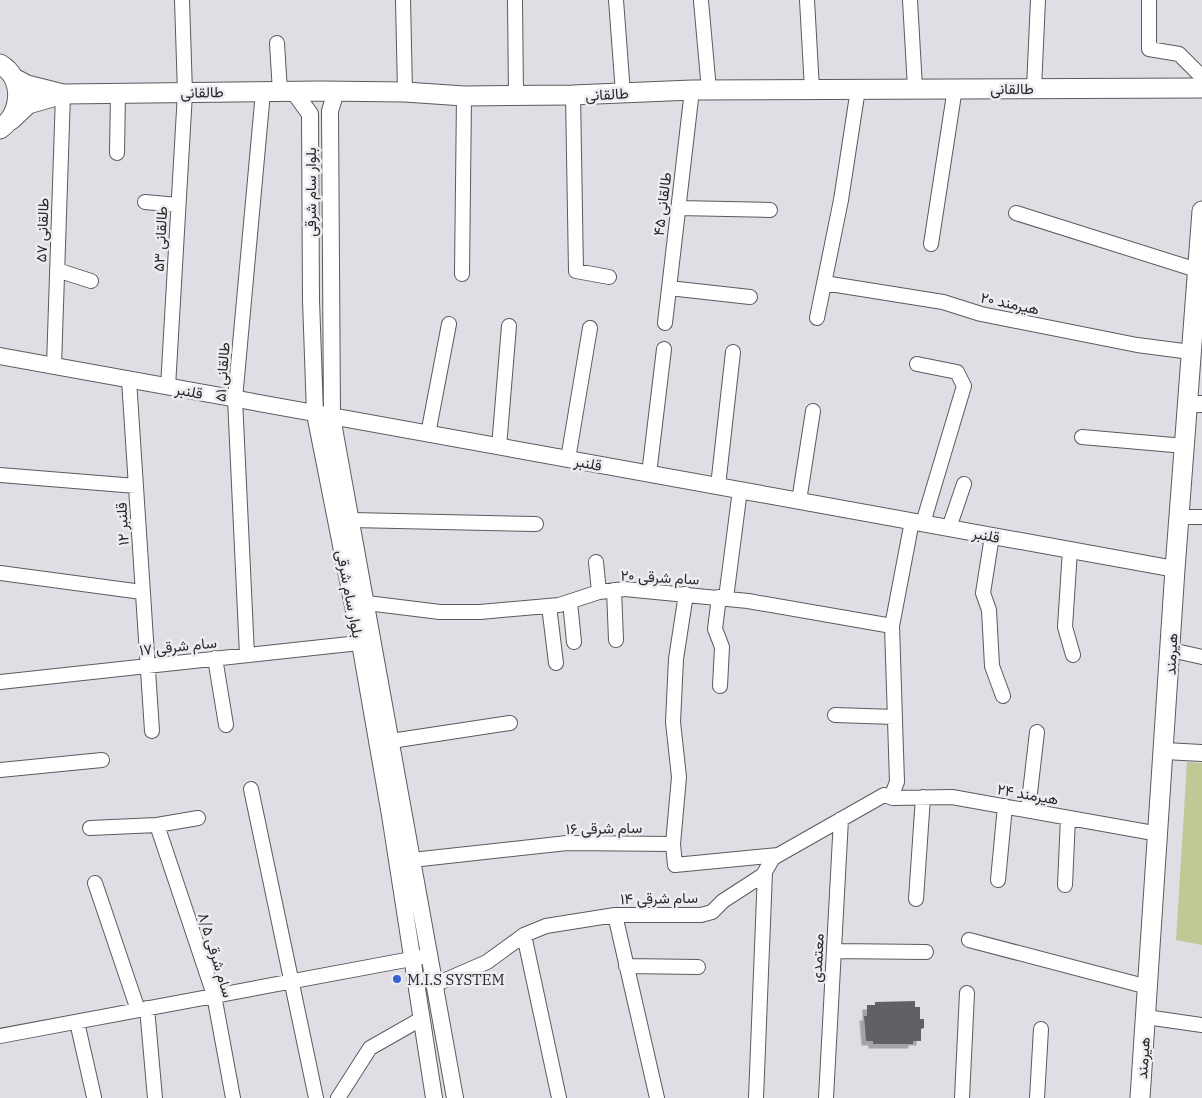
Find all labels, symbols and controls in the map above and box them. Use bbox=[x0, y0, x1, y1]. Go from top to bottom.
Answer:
street label: طالقانی bbox=[990, 79, 1034, 99]
street label: طالقانی bbox=[180, 82, 224, 103]
street label: طالقانی bbox=[585, 83, 629, 106]
street label: بلوار سام شرقی bbox=[301, 147, 321, 237]
street label: طالقانی ۴۵ bbox=[649, 171, 676, 237]
street label: طالقانی ۵۷ bbox=[31, 197, 54, 263]
street label: طالقانی ۵۳ bbox=[149, 206, 172, 272]
street label: هیرمند ۲۰ bbox=[979, 288, 1041, 318]
street label: طالقانی ۵۱ bbox=[210, 341, 235, 403]
street label: قلنبر bbox=[173, 379, 204, 403]
street label: قلنبر bbox=[572, 451, 603, 475]
street label: قلنبر ۱۲ bbox=[111, 502, 133, 546]
street label: قلنبر bbox=[970, 523, 1001, 547]
street label: بلوار سام شرقی bbox=[331, 548, 368, 640]
street label: سام شرقی ۲۰ bbox=[620, 565, 700, 590]
street label: سام شرقی ۱۷ bbox=[138, 632, 218, 661]
street label: هیرمند bbox=[1160, 633, 1182, 675]
street label: هیرمند ۲۴ bbox=[996, 779, 1060, 809]
street label: سام شرقی ۱۶ bbox=[566, 818, 643, 839]
street label: سام شرقی ۱۴ bbox=[620, 888, 698, 909]
street label: سام شرقی ۸/۵ bbox=[193, 910, 238, 1000]
street label: معتمدی bbox=[806, 933, 829, 983]
place label: M.I.S SYSTEM bbox=[407, 970, 505, 989]
marker: M.I.S SYSTEM bbox=[391, 973, 403, 985]
street label: هیرمند bbox=[1132, 1036, 1154, 1080]

